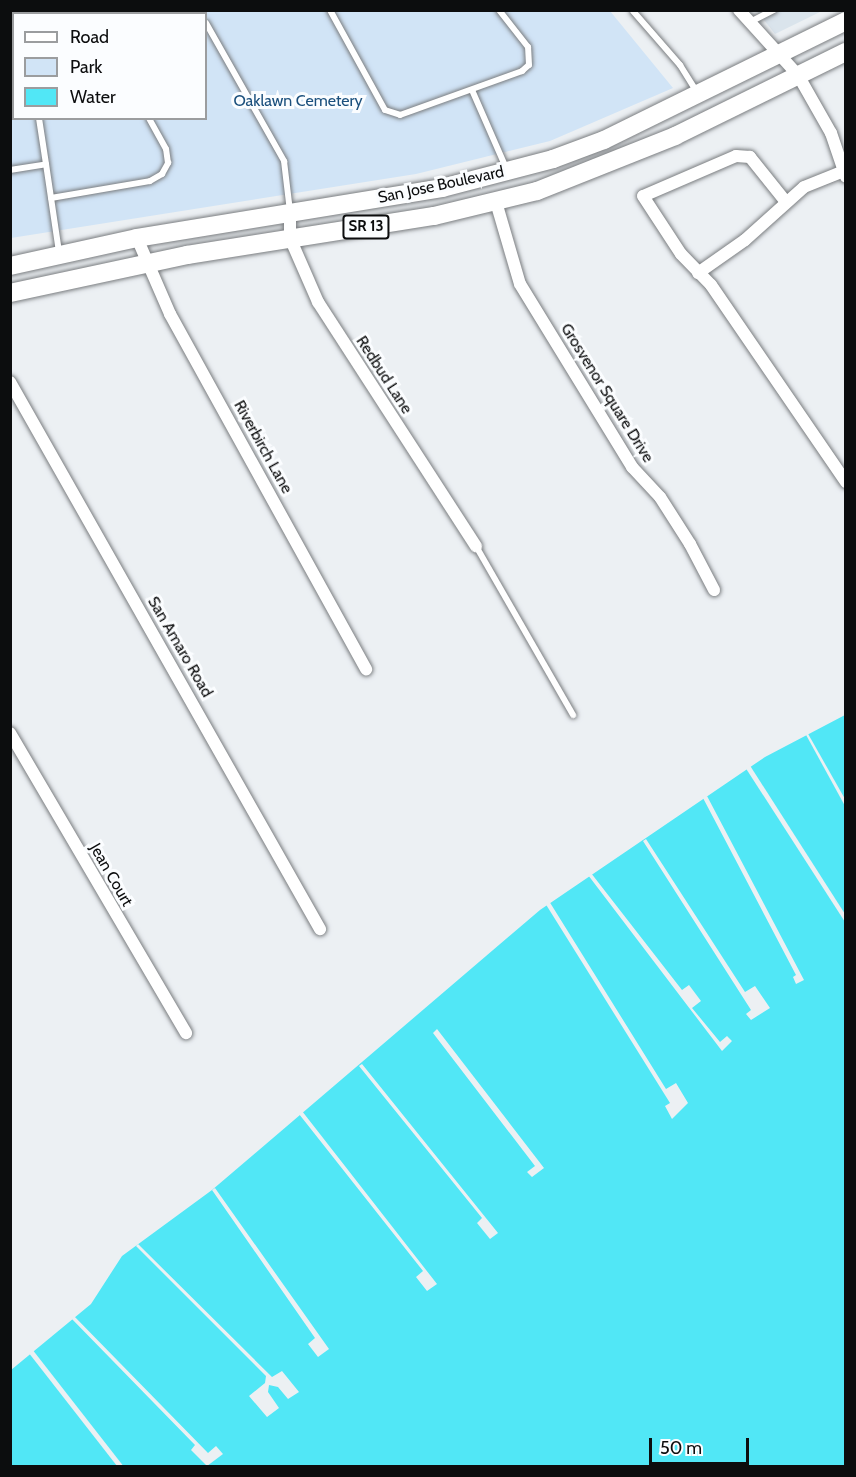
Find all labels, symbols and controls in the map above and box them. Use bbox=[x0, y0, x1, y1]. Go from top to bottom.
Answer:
legend bbox=[12, 12, 207, 120]
text: Road bbox=[70, 26, 109, 48]
text: Park bbox=[70, 56, 102, 78]
text: Water bbox=[70, 86, 116, 108]
park label: Oaklawn Cemetery bbox=[233, 91, 363, 111]
street label: San Jose Boulevard bbox=[376, 162, 506, 208]
road number: SR 13 bbox=[342, 215, 390, 239]
street label: Grosvenor Square Drive bbox=[556, 320, 658, 466]
street label: Redbud Lane bbox=[352, 332, 416, 418]
street label: Riverbirch Lane bbox=[230, 397, 296, 497]
street label: San Amaro Road bbox=[143, 593, 217, 701]
street label: Jean Court bbox=[85, 840, 137, 910]
scale bar bbox=[652, 1426, 752, 1464]
text: 50 m bbox=[660, 1437, 702, 1459]

